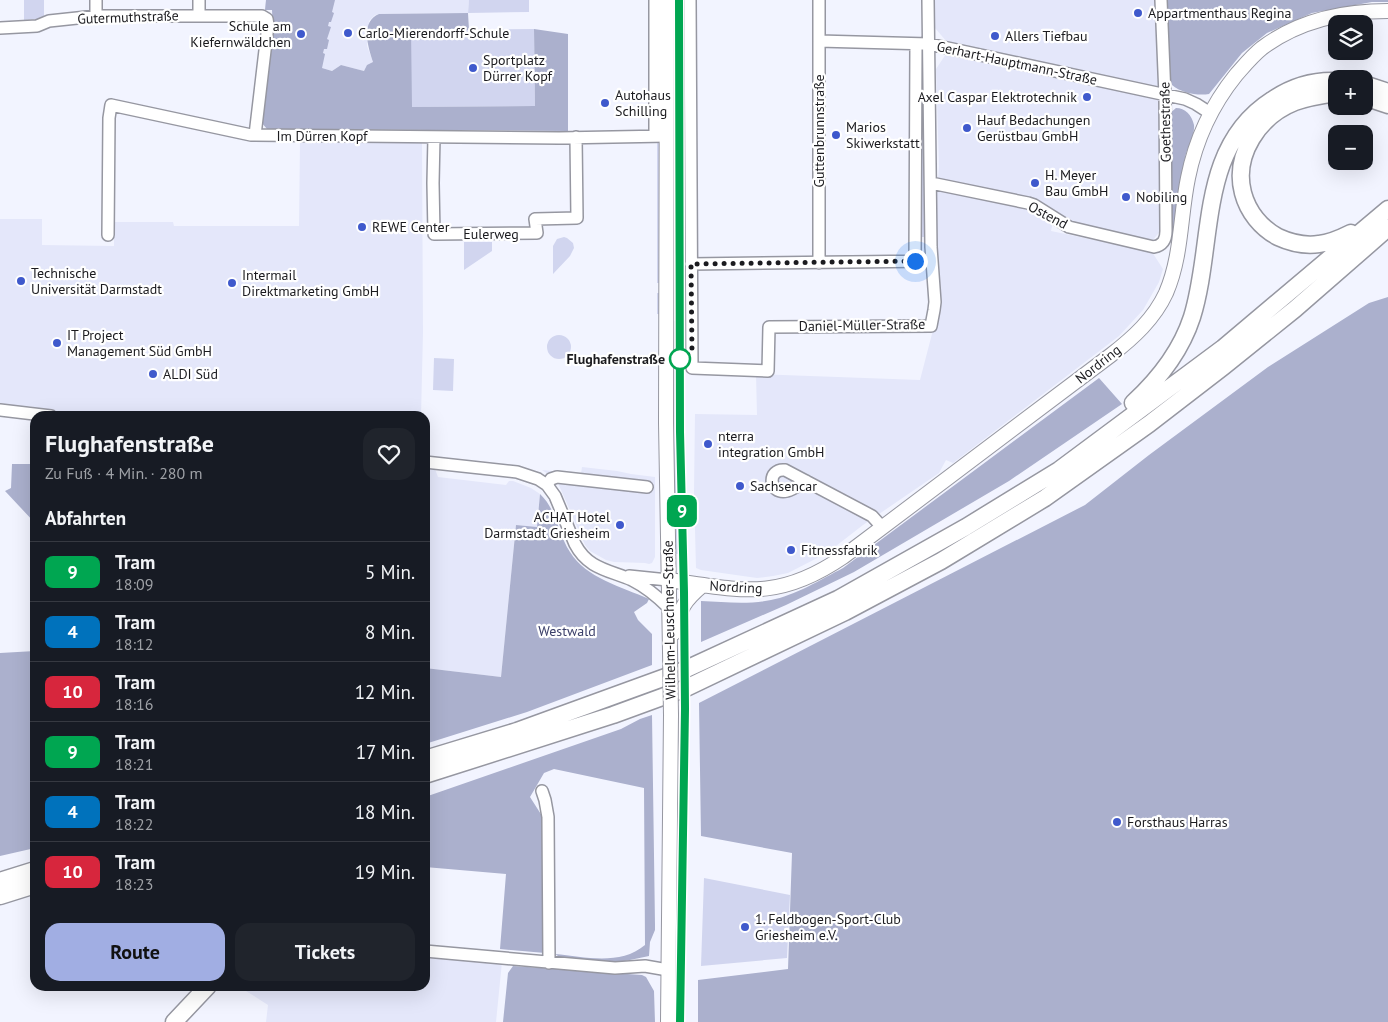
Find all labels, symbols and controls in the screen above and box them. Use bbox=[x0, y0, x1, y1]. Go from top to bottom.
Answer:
place label: Appartmenthaus Regina bbox=[1148, 4, 1291, 22]
street label: Gutermuthstraße bbox=[77, 6, 179, 28]
marker: Appartmenthaus Regina bbox=[1132, 7, 1144, 19]
map controls bbox=[1328, 15, 1373, 170]
button: layers bbox=[1328, 15, 1373, 60]
place label: Schule am Kiefernwäldchen bbox=[190, 17, 291, 51]
place label: Carlo-Mierendorff-Schule bbox=[358, 24, 509, 42]
marker: Carlo-Mierendorff-Schule bbox=[342, 27, 354, 39]
place label: Allers Tiefbau bbox=[1005, 27, 1088, 45]
marker: Schule am Kiefernwäldchen bbox=[295, 28, 307, 40]
marker: Allers Tiefbau bbox=[989, 30, 1001, 42]
street label: Gerhart-Hauptmann-Straße bbox=[935, 37, 1099, 89]
place label: Sportplatz Dürrer Kopf bbox=[483, 51, 553, 85]
marker: Sportplatz Dürrer Kopf bbox=[467, 62, 479, 74]
button: + bbox=[1328, 70, 1373, 115]
street label: Guttenbrunnstraße bbox=[810, 74, 828, 188]
street label: Goethestraße bbox=[1155, 82, 1175, 162]
place label: Autohaus Schilling bbox=[615, 86, 671, 120]
place label: Axel Caspar Elektrotechnik bbox=[918, 88, 1077, 106]
marker: Axel Caspar Elektrotechnik bbox=[1081, 91, 1093, 103]
marker: Autohaus Schilling bbox=[599, 97, 611, 109]
place label: Hauf Bedachungen Gerüstbau GmbH bbox=[977, 111, 1090, 145]
place label: Marios Skiwerkstatt bbox=[846, 118, 920, 152]
marker: Hauf Bedachungen Gerüstbau GmbH bbox=[961, 122, 973, 134]
button: − bbox=[1328, 125, 1373, 170]
street label: Im Dürren Kopf bbox=[276, 127, 368, 145]
marker: Marios Skiwerkstatt bbox=[830, 129, 842, 141]
place label: H. Meyer Bau GmbH bbox=[1045, 166, 1108, 200]
marker: H. Meyer Bau GmbH bbox=[1029, 177, 1041, 189]
place label: Nobiling bbox=[1136, 188, 1187, 206]
marker: Nobiling bbox=[1120, 191, 1132, 203]
street label: Ostend bbox=[1025, 197, 1071, 233]
place label: REWE Center bbox=[372, 218, 450, 236]
marker: REWE Center bbox=[356, 221, 368, 233]
street label: Eulerweg bbox=[463, 225, 519, 243]
your location bbox=[903, 249, 928, 274]
place label: Technische Universität Darmstadt bbox=[31, 264, 162, 298]
place label: Intermail Direktmarketing GmbH bbox=[242, 266, 379, 300]
marker: Technische Universität Darmstadt bbox=[15, 275, 27, 287]
marker: Intermail Direktmarketing GmbH bbox=[226, 277, 238, 289]
street label: Daniel-Müller-Straße bbox=[798, 315, 926, 335]
place label: IT Project Management Süd GmbH bbox=[67, 326, 212, 360]
marker: IT Project Management Süd GmbH bbox=[51, 337, 63, 349]
street label: Nordring bbox=[1072, 341, 1124, 387]
marker: Flughafenstraße bbox=[669, 348, 691, 370]
place label: Flughafenstraße bbox=[566, 350, 665, 368]
place label: ALDI Süd bbox=[163, 365, 218, 383]
marker: ALDI Süd bbox=[147, 368, 159, 380]
place label: nterra integration GmbH bbox=[718, 427, 824, 461]
text: Flughafenstraße bbox=[45, 428, 214, 459]
button: heart bbox=[363, 428, 415, 480]
marker: nterra integration GmbH bbox=[702, 438, 714, 450]
text: Zu Fuß · 4 Min. · 280 m bbox=[45, 463, 203, 483]
place label: Sachsencar bbox=[750, 477, 817, 495]
marker: Sachsencar bbox=[734, 480, 746, 492]
line badge: 9 bbox=[666, 495, 698, 527]
text: 9 bbox=[677, 499, 687, 522]
text: Abfahrten bbox=[45, 506, 126, 530]
place label: ACHAT Hotel Darmstadt Griesheim bbox=[484, 508, 610, 542]
marker: ACHAT Hotel Darmstadt Griesheim bbox=[614, 519, 626, 531]
street label: Wilhelm-Leuschner-Straße bbox=[659, 540, 679, 700]
place label: Fitnessfabrik bbox=[801, 541, 878, 559]
marker: Fitnessfabrik bbox=[785, 544, 797, 556]
text: Tram bbox=[115, 550, 155, 574]
text: 9 bbox=[67, 560, 78, 583]
text: 5 Min. bbox=[365, 560, 415, 584]
text: 18:09 bbox=[115, 574, 153, 594]
street label: Nordring bbox=[709, 577, 763, 597]
text: Tram bbox=[115, 610, 155, 634]
text: 4 bbox=[67, 620, 78, 643]
text: 8 Min. bbox=[365, 620, 415, 644]
park label: Westwald bbox=[538, 622, 596, 640]
text: 18:12 bbox=[115, 634, 153, 654]
text: Tram bbox=[115, 670, 155, 694]
text: 10 bbox=[62, 680, 83, 703]
text: 12 Min. bbox=[355, 680, 415, 704]
text: 18:16 bbox=[115, 694, 153, 714]
text: Tram bbox=[115, 730, 155, 754]
text: 9 bbox=[67, 740, 78, 763]
text: 17 Min. bbox=[356, 740, 415, 764]
text: 18:21 bbox=[115, 754, 153, 774]
text: Tram bbox=[115, 790, 155, 814]
text: 4 bbox=[67, 800, 78, 823]
text: 18 Min. bbox=[355, 800, 415, 824]
place label: Forsthaus Harras bbox=[1127, 813, 1228, 831]
text: 18:22 bbox=[115, 814, 153, 834]
marker: Forsthaus Harras bbox=[1111, 816, 1123, 828]
text: Tram bbox=[115, 850, 155, 874]
text: 10 bbox=[62, 860, 83, 883]
text: 19 Min. bbox=[355, 860, 415, 884]
text: 18:23 bbox=[115, 874, 153, 894]
place label: 1. Feldbogen-Sport-Club Griesheim e.V. bbox=[755, 910, 901, 944]
marker: 1. Feldbogen-Sport-Club Griesheim e.V. bbox=[739, 921, 751, 933]
button: Route bbox=[45, 923, 225, 981]
button: Tickets bbox=[235, 923, 415, 981]

